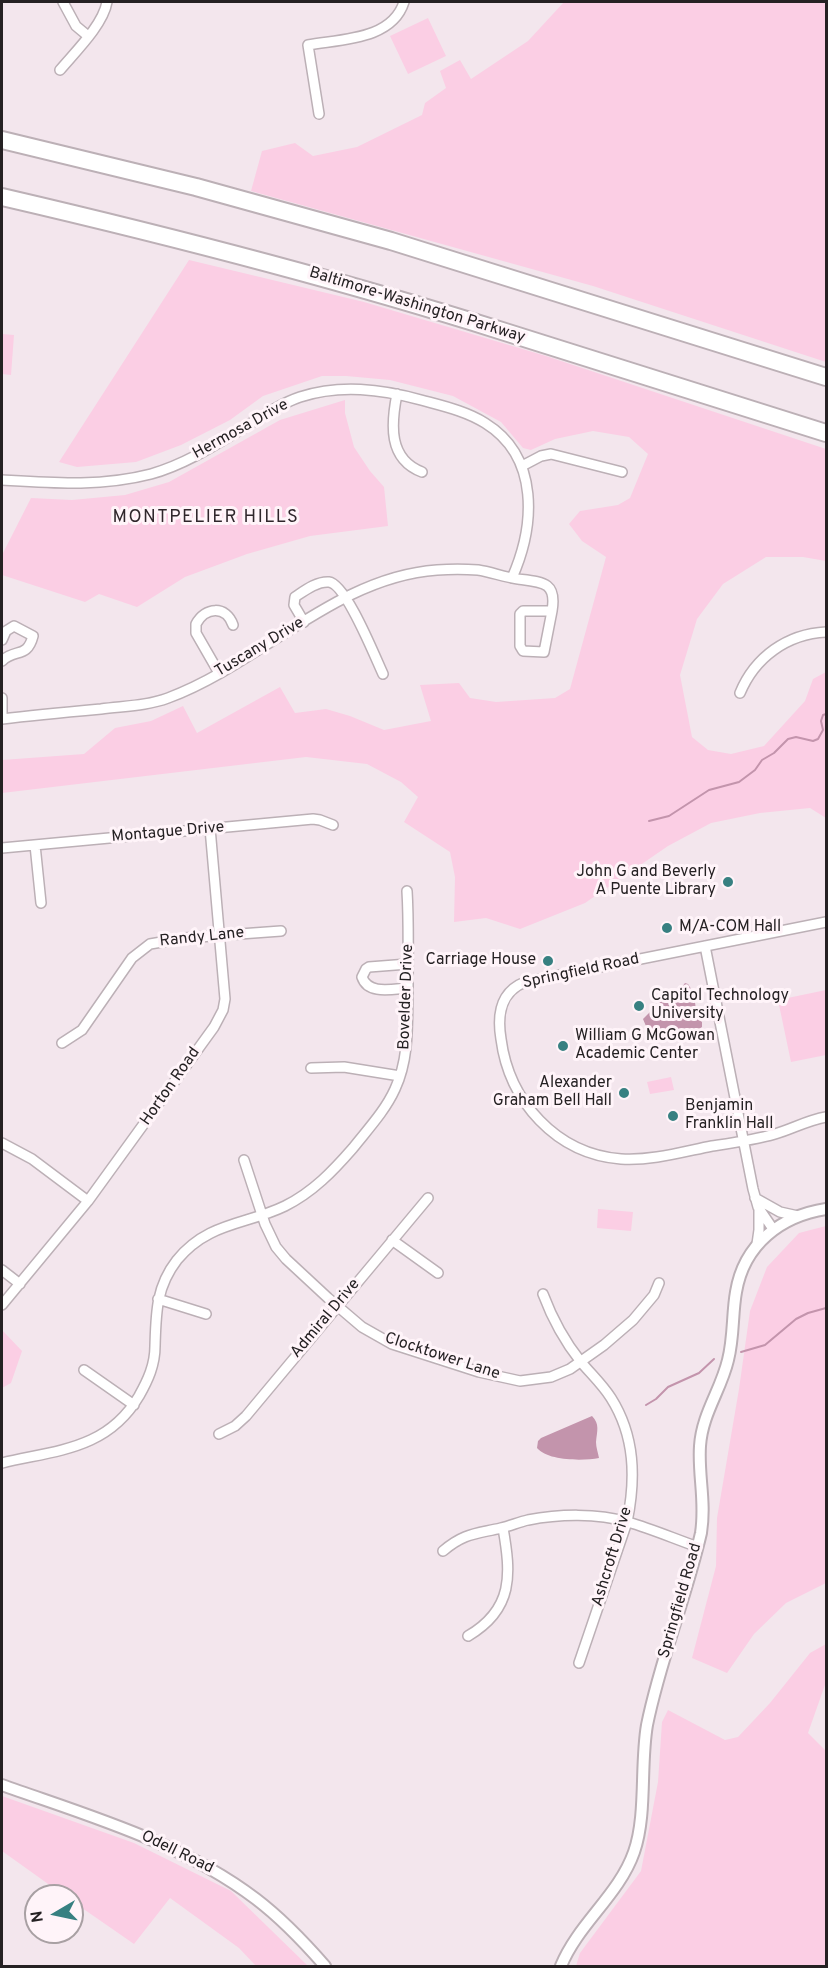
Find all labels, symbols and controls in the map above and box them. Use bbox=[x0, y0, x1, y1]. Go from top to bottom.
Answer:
street label: Baltimore-Washington Parkway bbox=[307, 264, 527, 348]
street label: Hermosa Drive bbox=[190, 396, 292, 464]
district label: MONTPELIER HILLS bbox=[113, 507, 299, 529]
street label: Tuscany Drive bbox=[212, 614, 308, 682]
street label: Montague Drive bbox=[111, 819, 225, 847]
place label: John G and Beverly A Puente Library bbox=[576, 863, 716, 901]
marker: John G and Beverly A Puente Library bbox=[721, 875, 735, 889]
place label: M/A-COM Hall bbox=[679, 918, 781, 938]
marker: M/A-COM Hall bbox=[660, 921, 674, 935]
street label: Randy Lane bbox=[159, 924, 245, 952]
street label: Bovelder Drive bbox=[396, 944, 418, 1050]
street label: Springfield Road bbox=[521, 950, 641, 994]
place label: Carriage House bbox=[426, 951, 536, 971]
marker: Carriage House bbox=[541, 954, 555, 968]
place label: Capitol Technology University bbox=[651, 987, 789, 1025]
marker: Capitol Technology University bbox=[632, 999, 646, 1013]
place label: William G McGowan Academic Center bbox=[575, 1027, 715, 1065]
marker: William G McGowan Academic Center bbox=[556, 1039, 570, 1053]
street label: Horton Road bbox=[137, 1044, 205, 1130]
place label: Alexander Graham Bell Hall bbox=[493, 1074, 612, 1112]
marker: Alexander Graham Bell Hall bbox=[617, 1086, 631, 1100]
place label: Benjamin Franklin Hall bbox=[685, 1097, 773, 1135]
marker: Benjamin Franklin Hall bbox=[666, 1109, 680, 1123]
street label: Admiral Drive bbox=[287, 1275, 365, 1363]
street label: Clocktower Lane bbox=[382, 1329, 502, 1385]
street label: Ashcroft Drive bbox=[589, 1505, 637, 1609]
street label: Springfield Road bbox=[655, 1541, 707, 1661]
street label: Odell Road bbox=[138, 1827, 216, 1879]
north arrow bbox=[24, 1884, 84, 1944]
text: N bbox=[27, 1909, 49, 1924]

